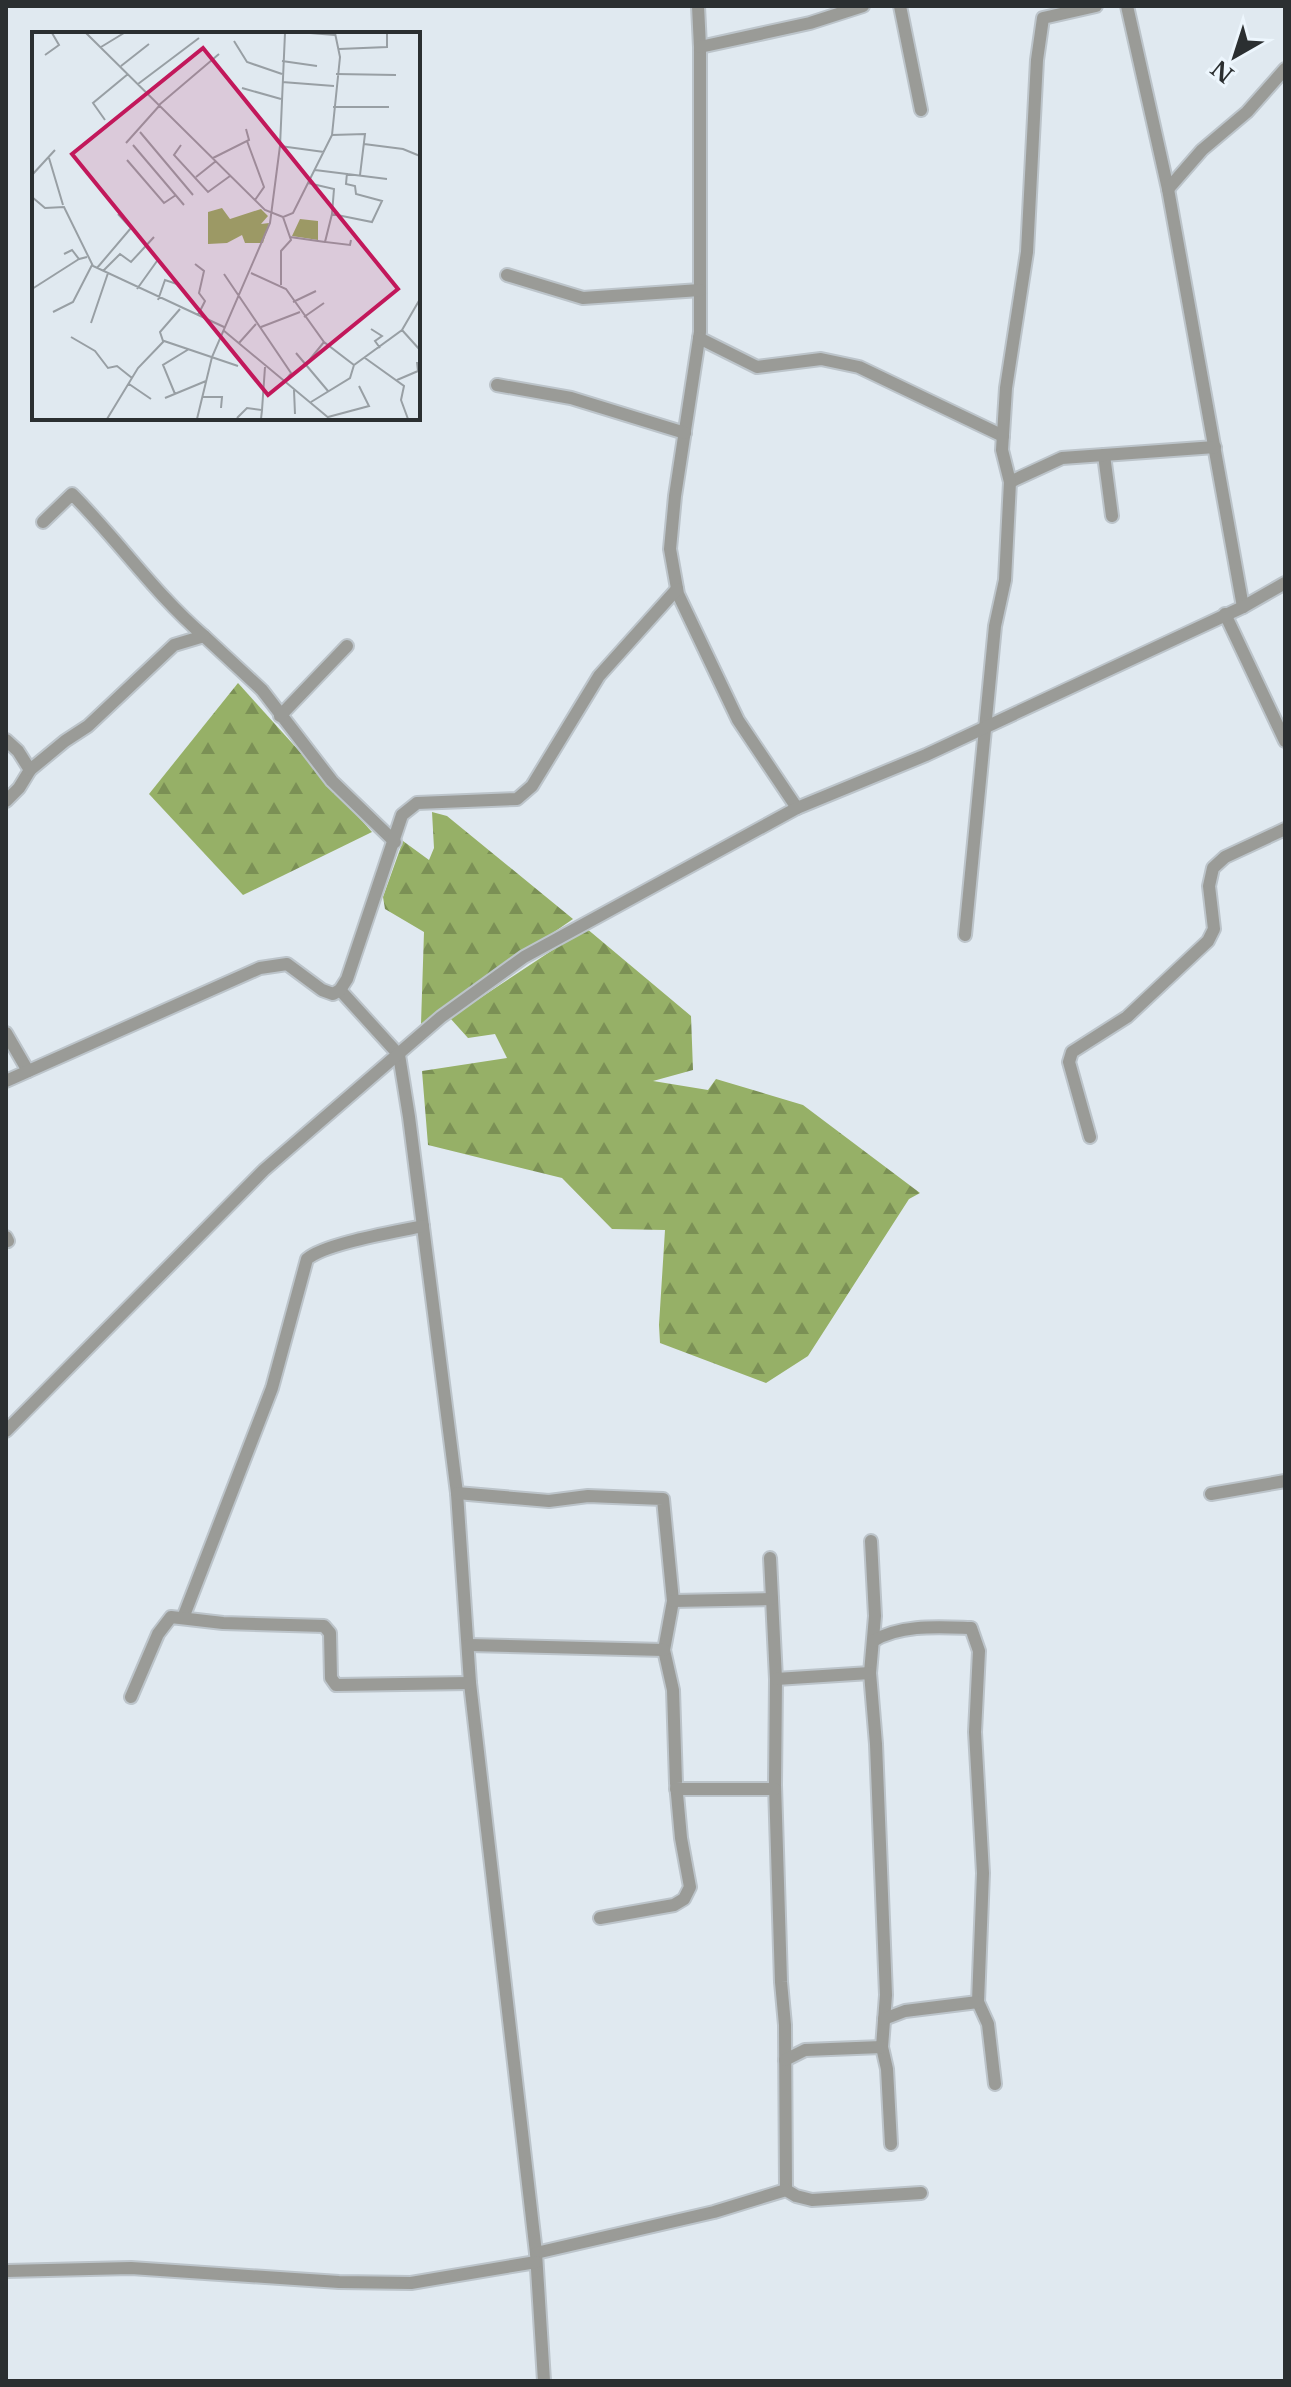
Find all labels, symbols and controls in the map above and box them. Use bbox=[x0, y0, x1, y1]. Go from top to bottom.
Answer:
north arrow bbox=[1195, 16, 1275, 96]
inset map bbox=[32, 32, 420, 420]
text: N bbox=[1206, 54, 1239, 88]

